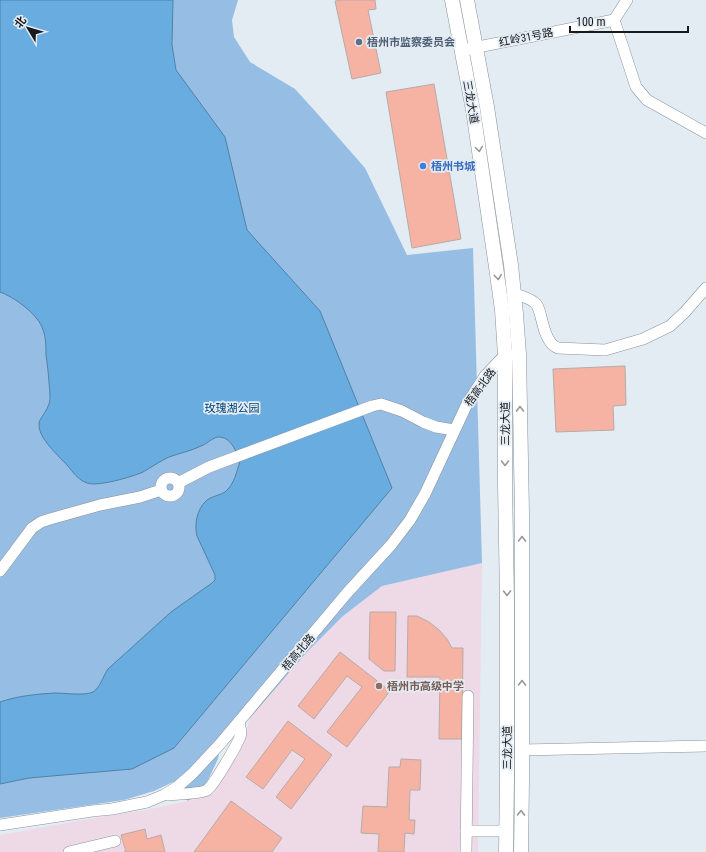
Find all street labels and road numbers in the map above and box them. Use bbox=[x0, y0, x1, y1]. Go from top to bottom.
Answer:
street label: 红岭31号路 bbox=[498, 26, 554, 49]
street label: 三龙大道 bbox=[460, 79, 481, 125]
street label: 梧高北路 bbox=[462, 366, 499, 409]
street label: 三龙大道 bbox=[499, 402, 512, 446]
street label: 梧高北路 bbox=[279, 631, 318, 673]
street label: 三龙大道 bbox=[501, 726, 514, 770]

